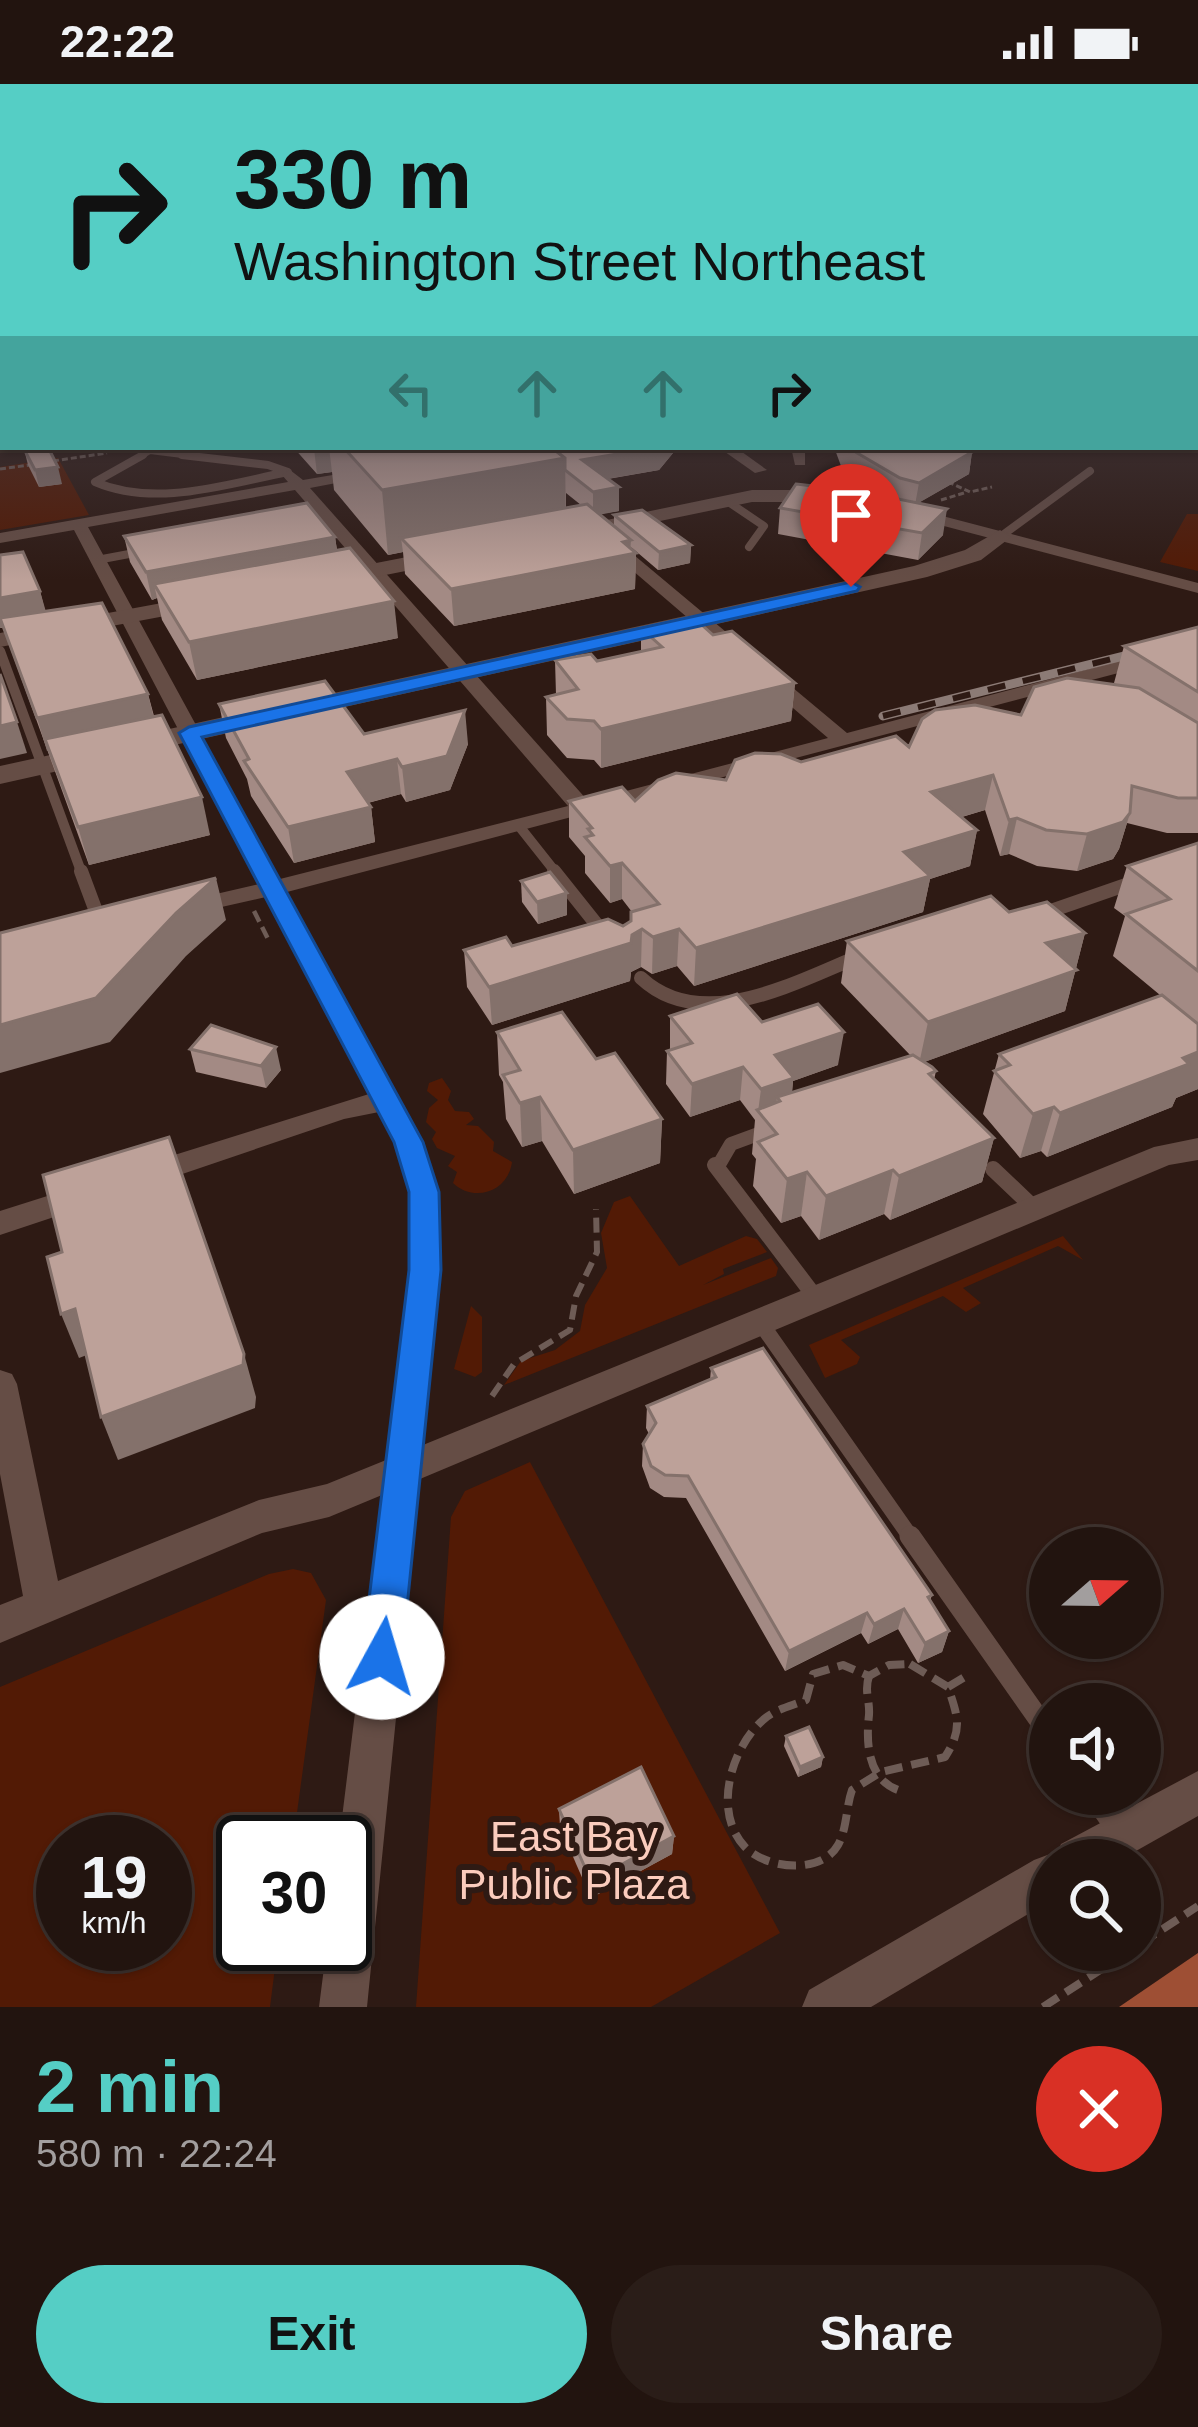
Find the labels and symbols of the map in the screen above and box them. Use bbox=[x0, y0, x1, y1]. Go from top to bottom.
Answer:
pin bbox=[800, 464, 902, 587]
north arrow bbox=[1029, 1527, 1161, 1659]
position arrow bbox=[319, 1594, 445, 1720]
park label: East Bay Public Plaza bbox=[458, 1813, 690, 1908]
speed limit sign: 30 bbox=[216, 1815, 372, 1971]

